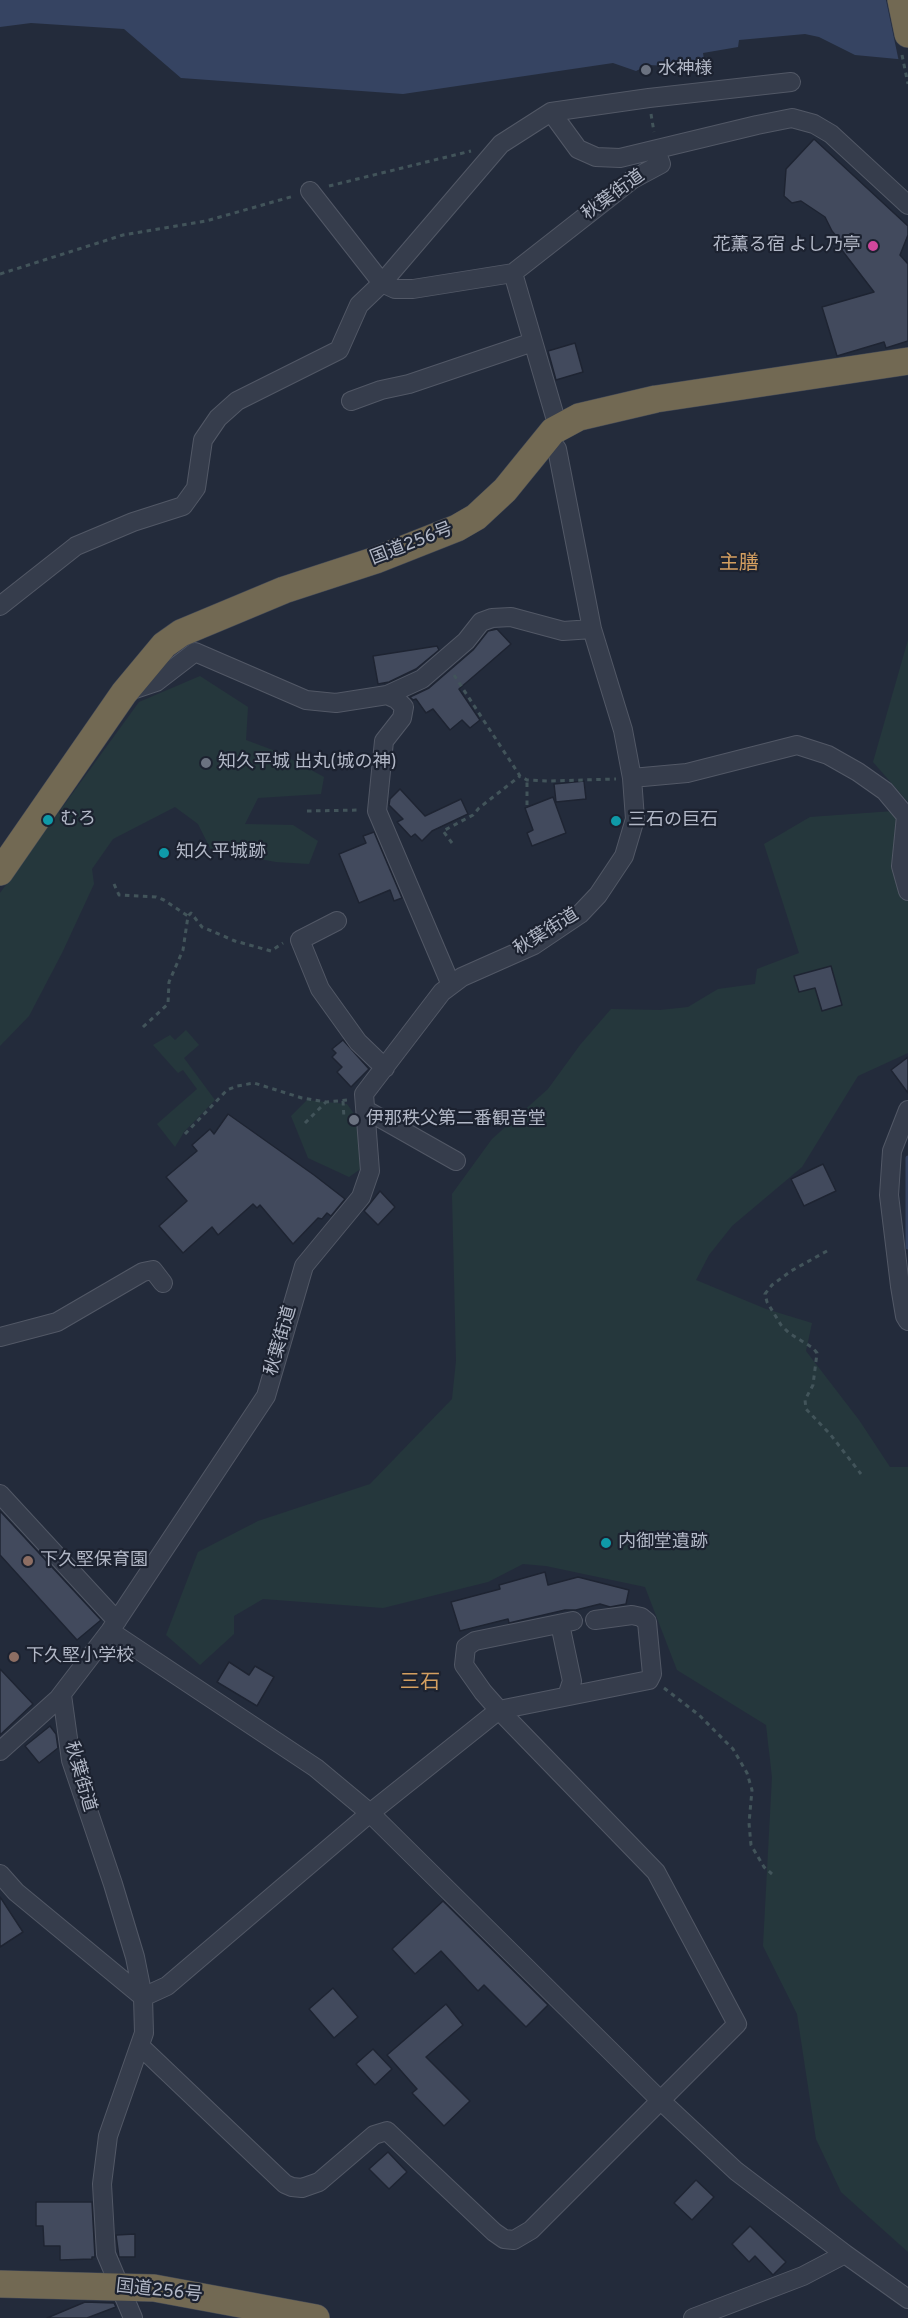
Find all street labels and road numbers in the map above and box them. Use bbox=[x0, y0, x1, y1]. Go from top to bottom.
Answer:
street label: 秋葉街道 bbox=[579, 166, 649, 226]
street label: 国道256号 bbox=[368, 519, 456, 571]
street label: 秋葉街道 bbox=[511, 905, 583, 961]
street label: 秋葉街道 bbox=[262, 1303, 302, 1379]
street label: 秋葉街道 bbox=[59, 1739, 99, 1815]
street label: 国道256号 bbox=[115, 2277, 203, 2307]

